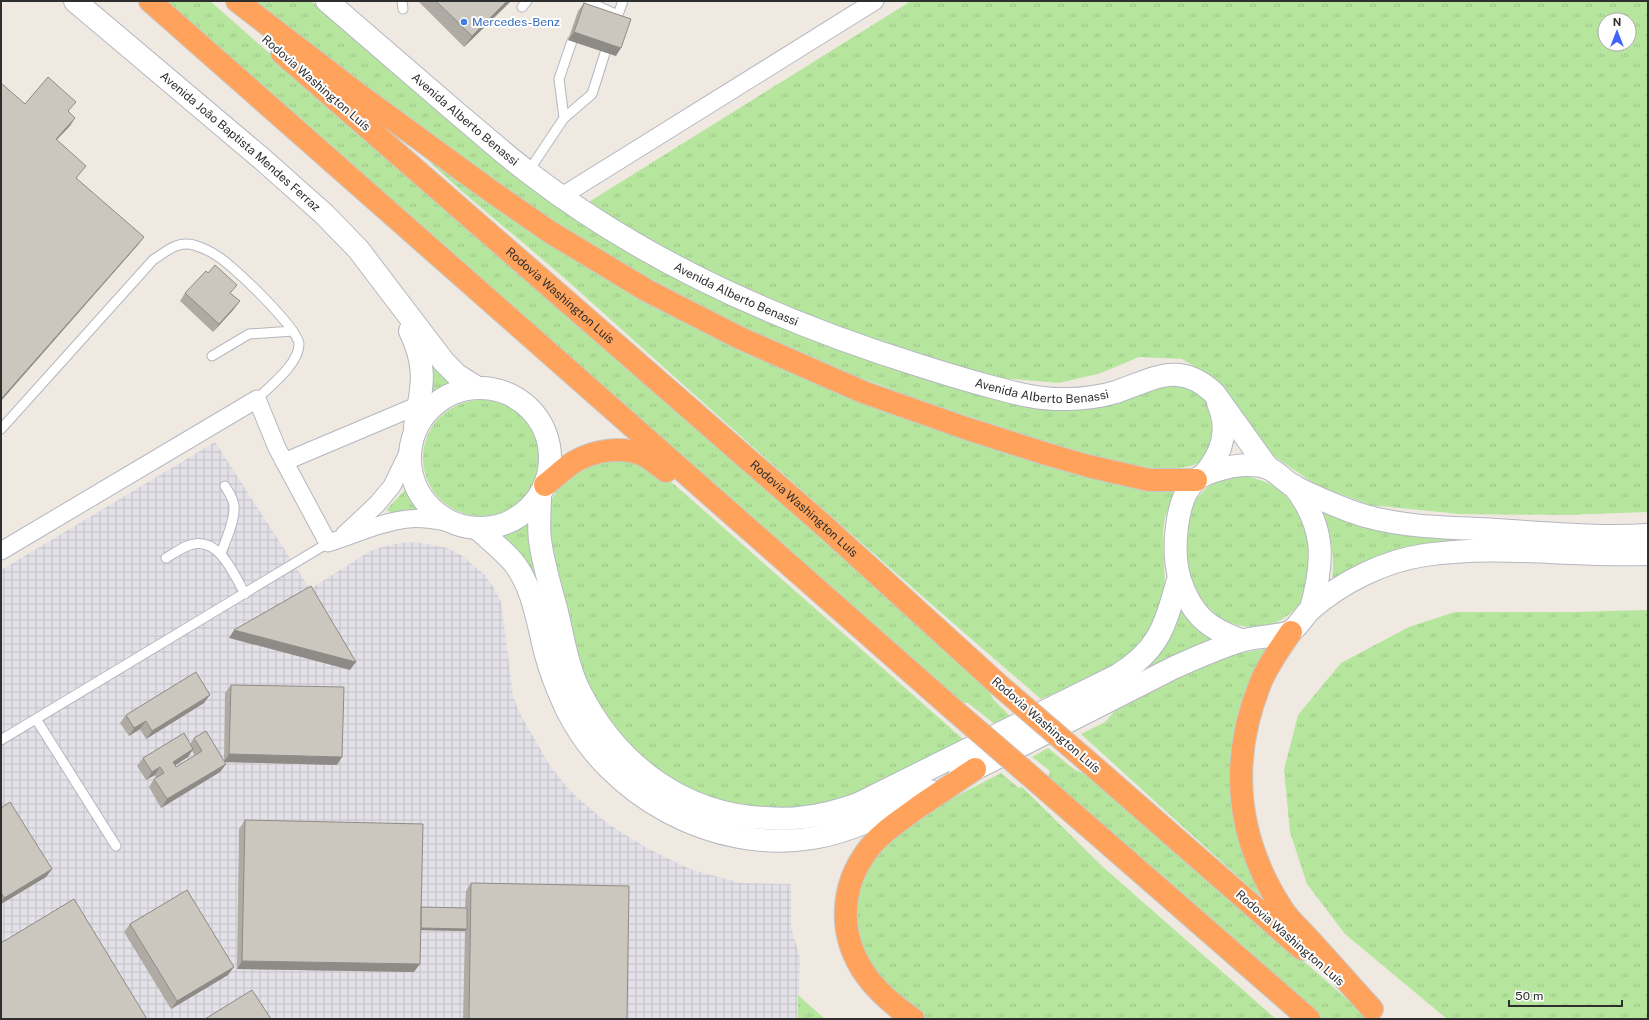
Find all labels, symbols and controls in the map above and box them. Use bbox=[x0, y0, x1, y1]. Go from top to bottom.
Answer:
north arrow bbox=[1597, 12, 1637, 52]
place label: Mercedes-Benz bbox=[472, 15, 560, 29]
text: N bbox=[1613, 16, 1621, 28]
marker: Mercedes-Benz bbox=[459, 17, 469, 27]
street label: Rodovia Washington Luís bbox=[259, 32, 373, 134]
street label: Avenida João Baptista Mendes Ferraz bbox=[157, 69, 323, 215]
street label: Avenida Alberto Benassi bbox=[409, 70, 521, 169]
street label: Rodovia Washington Luís bbox=[503, 245, 617, 346]
street label: Avenida Alberto Benassi bbox=[671, 260, 800, 329]
street label: Avenida Alberto Benassi bbox=[973, 376, 1110, 406]
street label: Rodovia Washington Luís bbox=[747, 457, 861, 560]
street label: Rodovia Washington Luís bbox=[989, 674, 1103, 776]
street label: Rodovia Washington Luís bbox=[1233, 887, 1347, 989]
scale bar bbox=[1509, 982, 1622, 1008]
text: 50 m bbox=[1515, 989, 1543, 1003]

